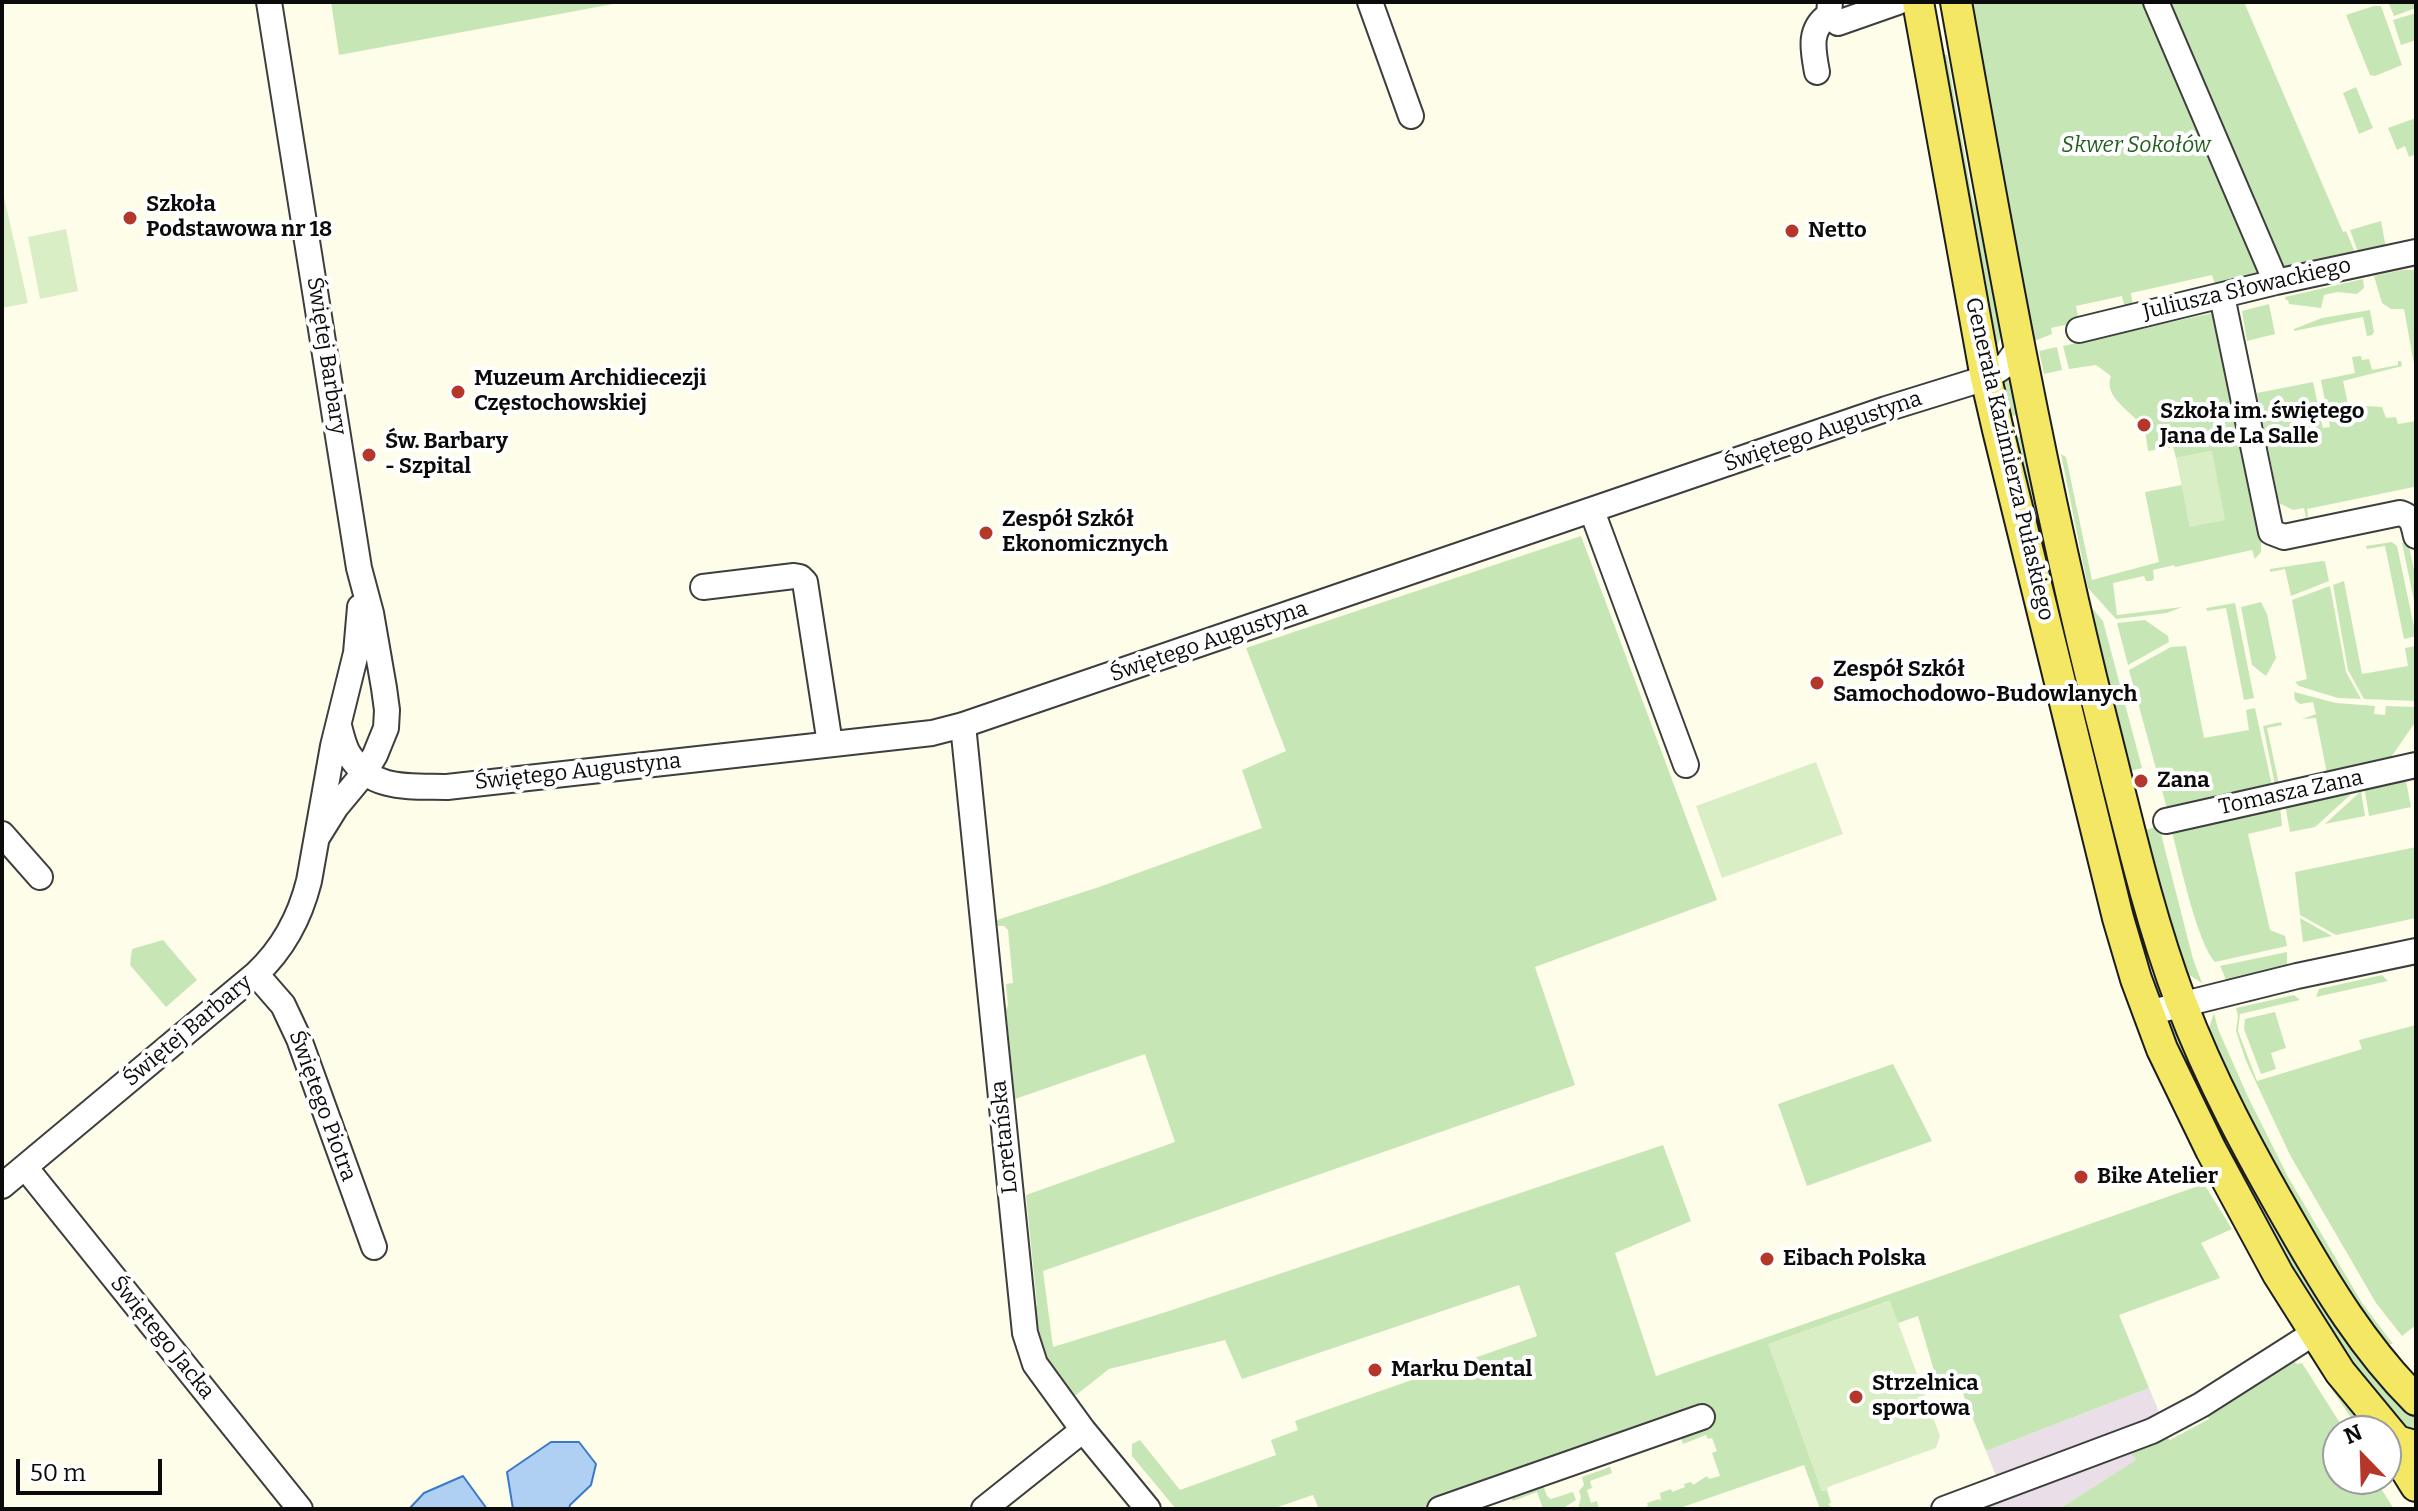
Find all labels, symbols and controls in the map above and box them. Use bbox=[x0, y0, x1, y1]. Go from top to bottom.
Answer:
park label: Skwer Sokołów bbox=[2061, 133, 2211, 159]
place label: Szkoła Podstawowa nr 18 bbox=[146, 192, 332, 244]
marker: Szkoła Podstawowa nr 18 bbox=[121, 209, 139, 227]
place label: Netto bbox=[1808, 218, 1867, 244]
marker: Netto bbox=[1783, 222, 1801, 240]
street label: Juliusza Słowackiego bbox=[2140, 252, 2354, 326]
street label: Świętej Barbary bbox=[300, 275, 352, 437]
street label: Generała Kazimierza Pułaskiego bbox=[1959, 295, 2059, 623]
place label: Muzeum Archidiecezji Częstochowskiej bbox=[474, 366, 706, 418]
marker: Muzeum Archidiecezji Częstochowskiej bbox=[449, 383, 467, 401]
street label: Świętego Augustyna bbox=[1721, 386, 1925, 478]
place label: Szkoła im. świętego Jana de La Salle bbox=[2160, 399, 2365, 450]
marker: Szkoła im. świętego Jana de La Salle bbox=[2135, 416, 2153, 434]
place label: Św. Barbary - Szpital bbox=[385, 429, 508, 480]
marker: Św. Barbary - Szpital bbox=[360, 446, 378, 464]
place label: Zespół Szkół Ekonomicznych bbox=[1002, 507, 1168, 558]
marker: Zespół Szkół Ekonomicznych bbox=[977, 524, 995, 542]
street label: Świętego Augustyna bbox=[1107, 596, 1311, 688]
place label: Zespół Szkół Samochodowo-Budowlanych bbox=[1833, 657, 2137, 708]
marker: Zespół Szkół Samochodowo-Budowlanych bbox=[1808, 674, 1826, 692]
street label: Świętego Augustyna bbox=[473, 748, 683, 796]
street label: Tomasza Zana bbox=[2217, 765, 2365, 821]
place label: Zana bbox=[2157, 768, 2210, 794]
marker: Zana bbox=[2132, 772, 2150, 790]
street label: Świętej Barbary bbox=[118, 970, 258, 1092]
street label: Świętego Piotra bbox=[283, 1027, 361, 1185]
street label: Loretańska bbox=[986, 1079, 1024, 1195]
place label: Bike Atelier bbox=[2097, 1164, 2218, 1190]
marker: Bike Atelier bbox=[2072, 1168, 2090, 1186]
place label: Eibach Polska bbox=[1783, 1246, 1926, 1272]
marker: Eibach Polska bbox=[1758, 1250, 1776, 1268]
street label: Świętego Jacka bbox=[104, 1271, 220, 1405]
place label: Marku Dental bbox=[1391, 1357, 1532, 1383]
marker: Marku Dental bbox=[1366, 1361, 1384, 1379]
place label: Strzelnica sportowa bbox=[1872, 1371, 1979, 1422]
marker: Strzelnica sportowa bbox=[1847, 1388, 1865, 1406]
north arrow bbox=[2322, 1415, 2402, 1495]
text: N bbox=[2340, 1419, 2366, 1450]
scale bar bbox=[20, 1443, 166, 1493]
text: 50 m bbox=[30, 1459, 86, 1487]

